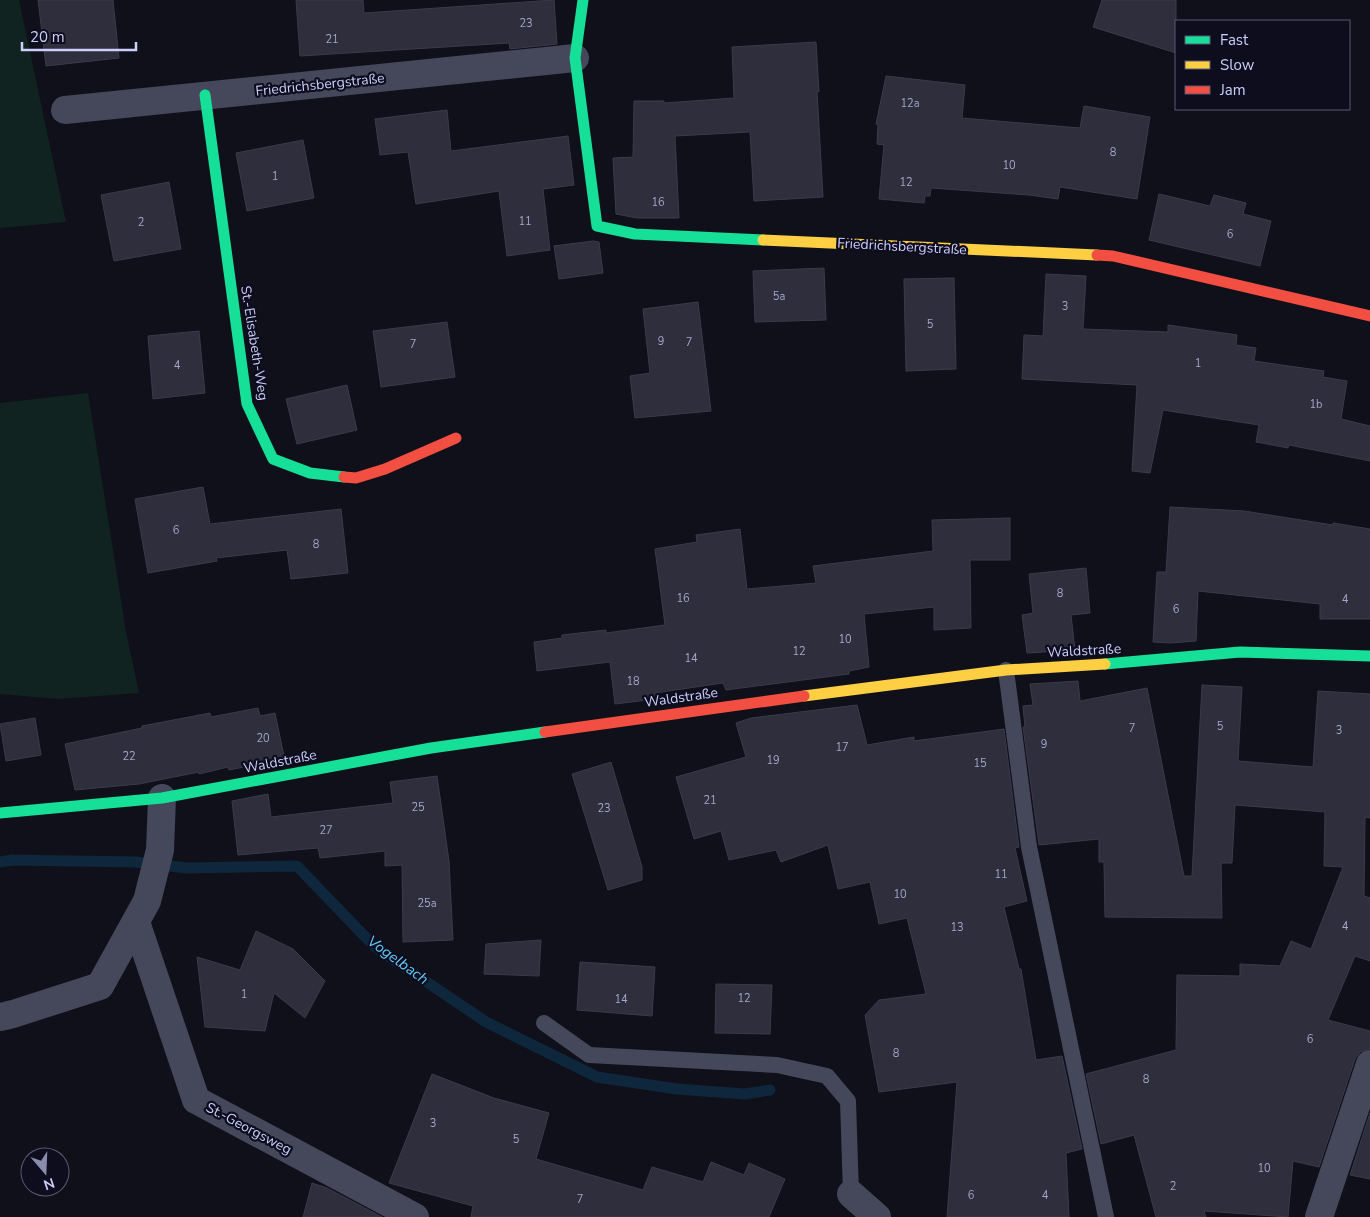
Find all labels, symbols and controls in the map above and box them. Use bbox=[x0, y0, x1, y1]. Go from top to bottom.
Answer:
house number: 23 bbox=[519, 16, 533, 31]
scale bar bbox=[22, 20, 136, 52]
legend bbox=[1175, 20, 1350, 110]
text: 20 m bbox=[30, 27, 65, 47]
text: Fast bbox=[1220, 30, 1249, 50]
house number: 21 bbox=[325, 32, 339, 47]
text: Slow bbox=[1220, 55, 1255, 75]
street label: Friedrichsbergstraße bbox=[255, 68, 385, 101]
text: Jam bbox=[1219, 80, 1246, 100]
house number: 12a bbox=[900, 96, 920, 111]
house number: 8 bbox=[1110, 145, 1117, 160]
house number: 10 bbox=[1002, 158, 1016, 173]
house number: 1 bbox=[272, 169, 278, 184]
house number: 12 bbox=[899, 175, 913, 190]
house number: 16 bbox=[651, 195, 665, 210]
house number: 11 bbox=[518, 214, 532, 229]
house number: 2 bbox=[138, 215, 144, 230]
house number: 6 bbox=[1227, 227, 1234, 242]
street label: Friedrichsbergstraße bbox=[837, 234, 967, 259]
street label: St.-Elisabeth-Weg bbox=[236, 284, 273, 402]
house number: 5a bbox=[773, 289, 785, 304]
house number: 3 bbox=[1062, 299, 1068, 314]
house number: 5 bbox=[927, 317, 934, 332]
house number: 9 bbox=[658, 334, 664, 349]
house number: 7 bbox=[686, 335, 692, 350]
house number: 7 bbox=[410, 337, 416, 352]
house number: 1 bbox=[1195, 356, 1201, 371]
house number: 4 bbox=[174, 358, 181, 373]
house number: 1b bbox=[1309, 397, 1323, 412]
house number: 6 bbox=[173, 523, 180, 538]
house number: 8 bbox=[313, 537, 320, 552]
house number: 8 bbox=[1057, 586, 1064, 601]
house number: 16 bbox=[676, 591, 690, 606]
house number: 4 bbox=[1342, 592, 1349, 607]
house number: 6 bbox=[1173, 602, 1180, 617]
house number: 10 bbox=[838, 632, 852, 647]
street label: Waldstraße bbox=[1046, 639, 1122, 662]
house number: 12 bbox=[792, 644, 806, 659]
house number: 14 bbox=[684, 651, 698, 666]
house number: 18 bbox=[626, 674, 640, 689]
street label: Waldstraße bbox=[643, 683, 719, 712]
house number: 5 bbox=[1217, 719, 1224, 734]
house number: 7 bbox=[1129, 721, 1135, 736]
house number: 3 bbox=[1336, 723, 1342, 738]
house number: 20 bbox=[256, 731, 270, 746]
house number: 9 bbox=[1041, 737, 1047, 752]
house number: 17 bbox=[835, 740, 849, 755]
street label: Waldstraße bbox=[242, 745, 318, 778]
house number: 22 bbox=[122, 749, 136, 764]
house number: 19 bbox=[766, 753, 780, 768]
house number: 15 bbox=[973, 756, 987, 771]
house number: 21 bbox=[703, 793, 717, 808]
house number: 25 bbox=[411, 800, 425, 815]
house number: 23 bbox=[597, 801, 611, 816]
house number: 27 bbox=[319, 823, 333, 838]
house number: 11 bbox=[994, 867, 1008, 882]
house number: 10 bbox=[893, 887, 907, 902]
house number: 25a bbox=[417, 896, 437, 911]
house number: 4 bbox=[1342, 919, 1349, 934]
house number: 13 bbox=[950, 920, 964, 935]
water label: Vogelbach bbox=[363, 931, 433, 989]
house number: 1 bbox=[241, 987, 247, 1002]
house number: 12 bbox=[737, 991, 751, 1006]
house number: 14 bbox=[614, 992, 628, 1007]
house number: 6 bbox=[1307, 1032, 1314, 1047]
house number: 8 bbox=[893, 1046, 900, 1061]
house number: 8 bbox=[1143, 1072, 1150, 1087]
street label: St.-Georgsweg bbox=[203, 1098, 295, 1159]
house number: 3 bbox=[430, 1116, 436, 1131]
house number: 5 bbox=[513, 1132, 520, 1147]
north arrow bbox=[20, 1147, 70, 1197]
house number: 10 bbox=[1257, 1161, 1271, 1176]
text: N bbox=[41, 1173, 57, 1195]
house number: 2 bbox=[1170, 1179, 1176, 1194]
house number: 6 bbox=[968, 1188, 975, 1203]
house number: 4 bbox=[1042, 1188, 1049, 1203]
house number: 7 bbox=[577, 1192, 583, 1207]

